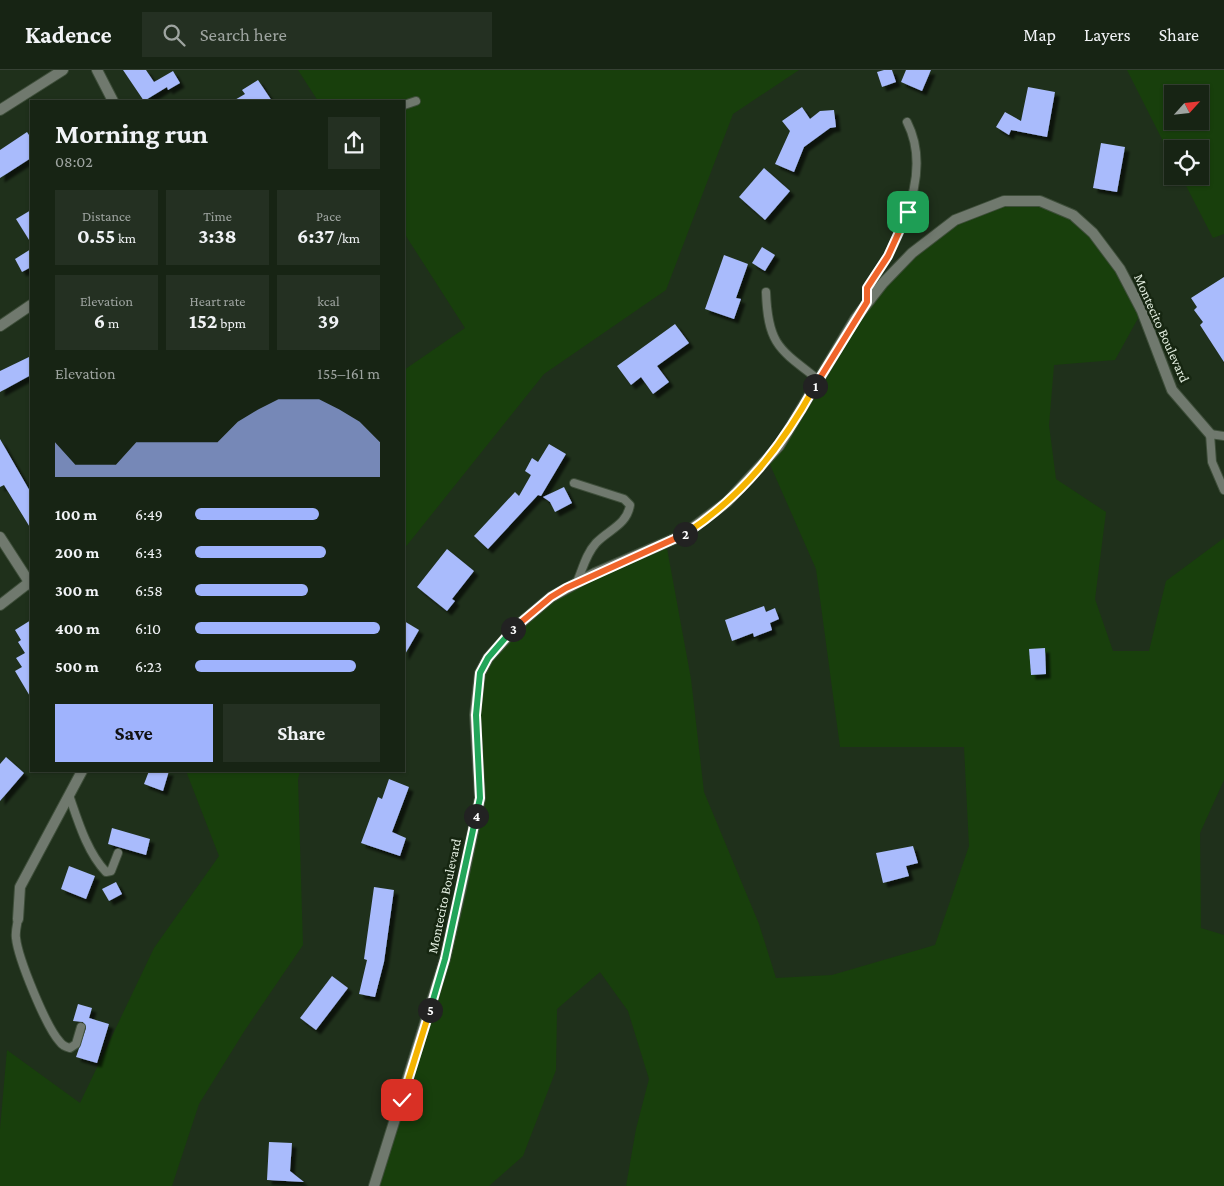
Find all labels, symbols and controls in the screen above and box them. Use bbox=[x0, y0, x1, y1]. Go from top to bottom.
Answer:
search box bbox=[142, 12, 492, 57]
text: Kadence bbox=[25, 21, 112, 48]
icon: search bbox=[160, 21, 188, 49]
text: Search here bbox=[200, 24, 287, 45]
text: Map bbox=[1023, 25, 1056, 45]
text: Layers bbox=[1084, 25, 1131, 45]
text: Share bbox=[1159, 25, 1199, 45]
north arrow bbox=[1164, 85, 1209, 130]
map controls bbox=[1164, 85, 1209, 185]
button: share bbox=[328, 117, 380, 169]
text: Morning run bbox=[55, 118, 208, 149]
button: locate bbox=[1164, 140, 1209, 185]
text: 08:02 bbox=[55, 153, 93, 170]
pin bbox=[887, 191, 929, 233]
icon: arrive bbox=[894, 198, 922, 226]
text: Distance bbox=[82, 208, 131, 224]
text: Time bbox=[203, 208, 232, 224]
text: Pace bbox=[316, 208, 341, 224]
text: 0.55 bbox=[77, 224, 115, 248]
text: 3:38 bbox=[198, 224, 237, 248]
text: 6:37 bbox=[297, 224, 334, 248]
text: km bbox=[115, 230, 136, 246]
text: /km bbox=[334, 230, 360, 246]
street label: Montecito Boulevard bbox=[1131, 271, 1193, 385]
text: Elevation bbox=[80, 293, 133, 309]
text: Heart rate bbox=[190, 293, 245, 309]
text: kcal bbox=[317, 293, 340, 309]
text: 6 bbox=[94, 309, 105, 333]
text: 152 bbox=[189, 309, 218, 333]
text: 39 bbox=[318, 309, 339, 333]
text: m bbox=[105, 315, 119, 331]
text: bpm bbox=[218, 315, 246, 331]
text: Elevation bbox=[55, 365, 116, 382]
text: 155–161 m bbox=[317, 365, 380, 382]
pin: 1 bbox=[802, 374, 828, 398]
text: 1 bbox=[813, 378, 818, 394]
text: 100 m bbox=[55, 506, 97, 523]
text: 6:49 bbox=[135, 506, 163, 523]
pin: 2 bbox=[672, 522, 698, 546]
text: 2 bbox=[682, 526, 689, 542]
text: 200 m bbox=[55, 544, 99, 561]
text: 6:43 bbox=[135, 544, 162, 561]
text: 300 m bbox=[55, 582, 99, 599]
text: 6:58 bbox=[135, 582, 163, 599]
pin: 3 bbox=[500, 616, 526, 642]
text: 400 m bbox=[55, 620, 100, 637]
text: 6:10 bbox=[135, 620, 161, 637]
text: 3 bbox=[510, 621, 517, 637]
text: 500 m bbox=[55, 658, 99, 675]
text: 6:23 bbox=[135, 658, 162, 675]
button: Save bbox=[55, 704, 213, 762]
button: Share bbox=[223, 704, 380, 762]
pin: 4 bbox=[464, 804, 488, 828]
text: 4 bbox=[473, 808, 480, 824]
street label: Montecito Boulevard bbox=[424, 836, 464, 955]
pin: 5 bbox=[418, 998, 442, 1022]
text: 5 bbox=[427, 1002, 434, 1018]
pin bbox=[381, 1079, 423, 1121]
icon: check bbox=[388, 1086, 416, 1114]

